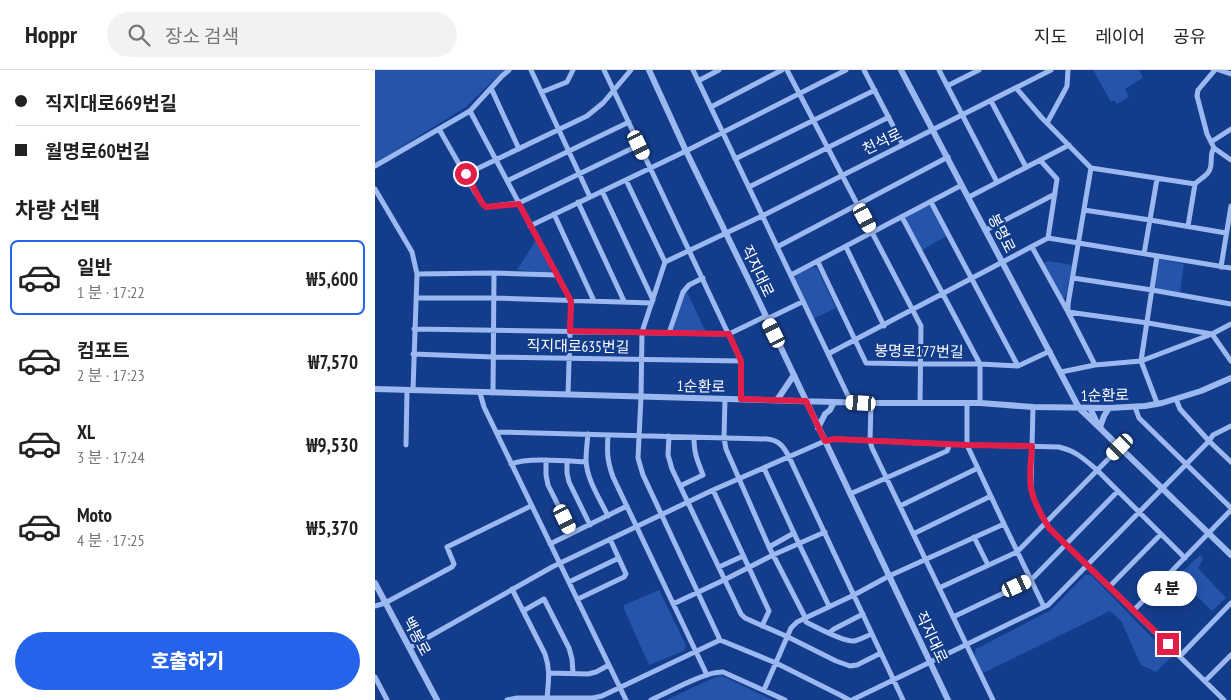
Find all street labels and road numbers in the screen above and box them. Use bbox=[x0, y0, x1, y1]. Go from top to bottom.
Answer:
street label: 천석로 bbox=[859, 123, 905, 159]
street label: 봉명로 bbox=[984, 210, 1020, 256]
street label: 직지대로 bbox=[737, 242, 779, 300]
street label: 직지대로635번길 bbox=[526, 336, 630, 356]
street label: 봉명로177번길 bbox=[874, 341, 964, 361]
street label: 1순환로 bbox=[677, 376, 725, 396]
street label: 1순환로 bbox=[1081, 385, 1129, 405]
street label: 직지대로 bbox=[912, 608, 952, 666]
street label: 백봉로 bbox=[399, 613, 435, 659]

